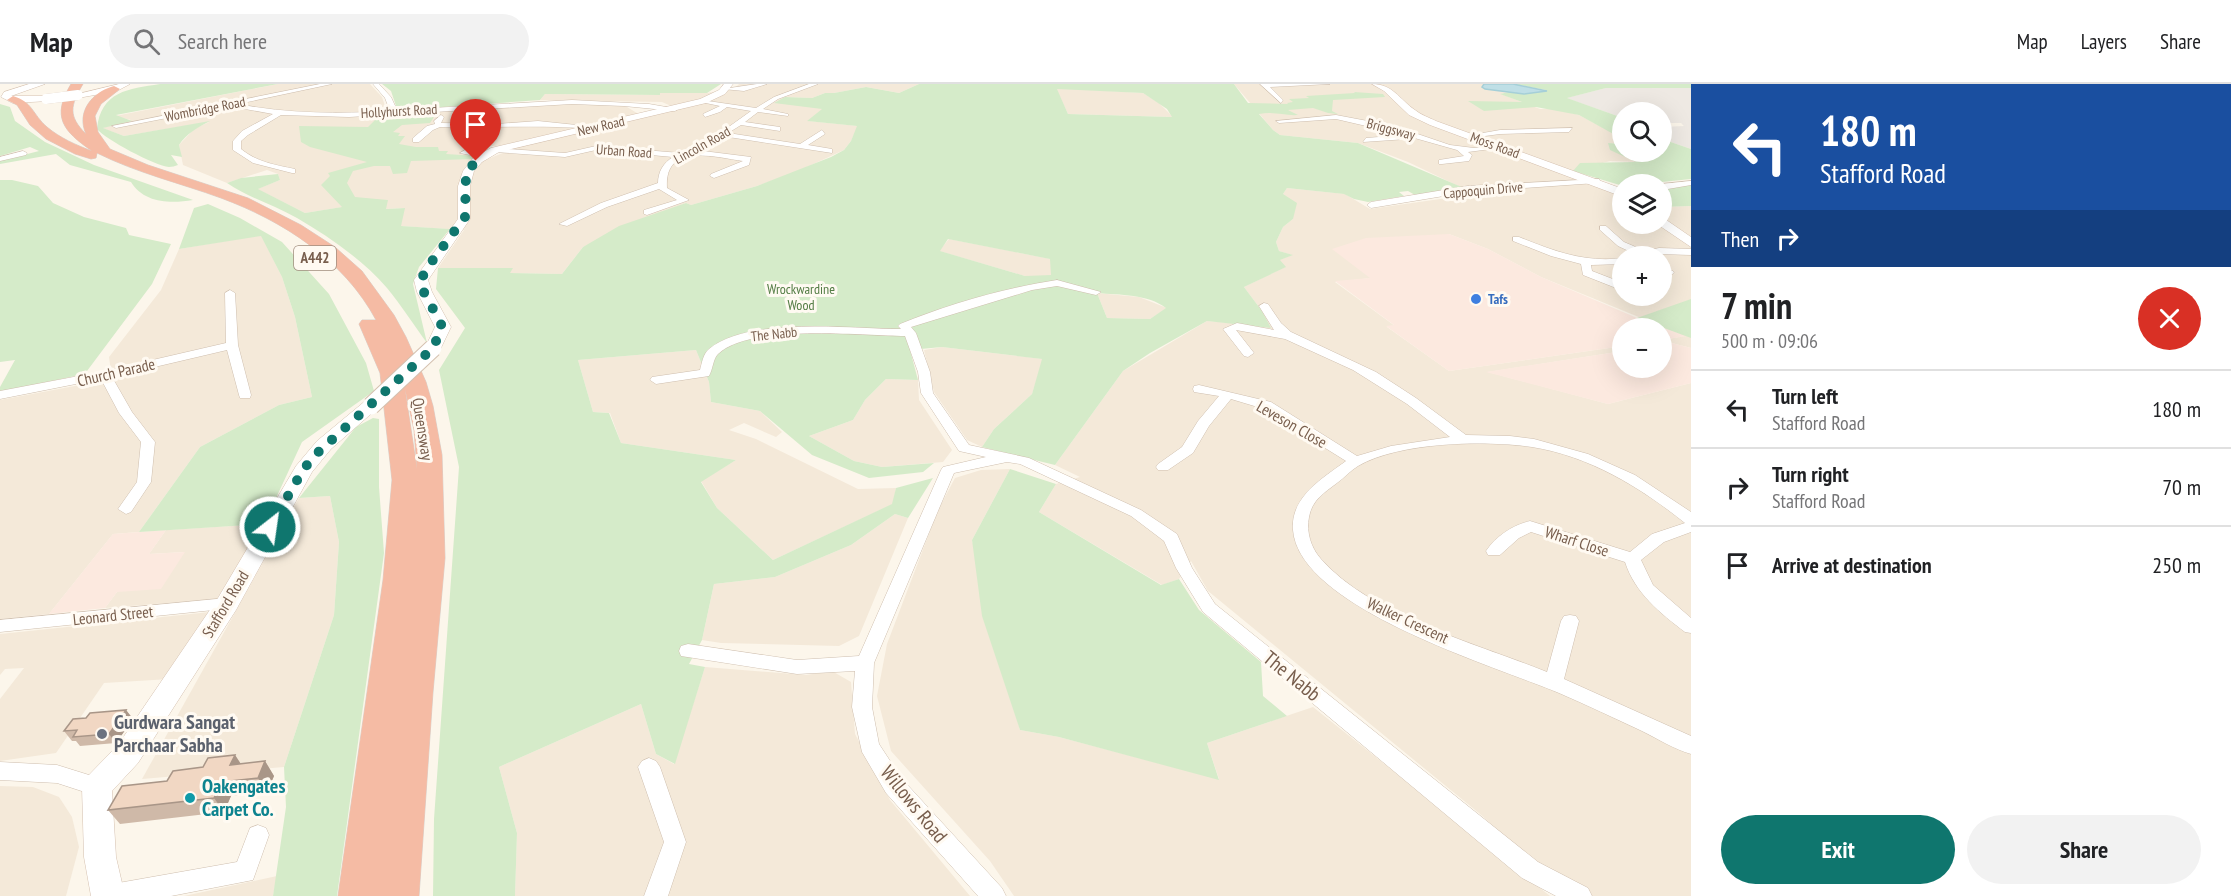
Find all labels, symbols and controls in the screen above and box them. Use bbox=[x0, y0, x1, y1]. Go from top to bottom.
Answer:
search box bbox=[109, 14, 529, 68]
text: Map bbox=[30, 23, 73, 60]
icon: search bbox=[130, 25, 163, 58]
text: Search here bbox=[178, 27, 267, 55]
text: Map bbox=[2017, 28, 2048, 55]
text: Layers bbox=[2081, 28, 2127, 55]
text: Share bbox=[2160, 28, 2201, 55]
street label: Wombridge Road bbox=[163, 92, 247, 126]
pin bbox=[450, 99, 501, 161]
street label: Hollyhurst Road bbox=[360, 100, 438, 122]
map controls bbox=[1612, 102, 1672, 378]
button: search bbox=[1612, 102, 1672, 162]
text: 180 m bbox=[1820, 103, 1917, 158]
icon: arrive bbox=[459, 108, 492, 141]
icon: left bbox=[1721, 108, 1799, 186]
street label: New Road bbox=[576, 112, 626, 140]
street label: Briggsway bbox=[1365, 114, 1418, 144]
street label: Lincoln Road bbox=[670, 122, 734, 168]
street label: Moss Road bbox=[1468, 128, 1522, 162]
street label: Urban Road bbox=[596, 140, 652, 162]
text: Stafford Road bbox=[1820, 156, 1946, 190]
button: layers bbox=[1612, 174, 1672, 234]
street label: Cappoquin Drive bbox=[1442, 178, 1524, 202]
icon: right bbox=[1771, 222, 1804, 255]
text: Then bbox=[1721, 225, 1759, 253]
road number: A442 bbox=[294, 246, 336, 270]
button: + bbox=[1612, 246, 1672, 306]
park label: Wrockwardine Wood bbox=[767, 280, 835, 314]
text: 7 min bbox=[1721, 282, 1792, 329]
button: close bbox=[2138, 287, 2201, 350]
place label: Tafs bbox=[1488, 290, 1508, 308]
marker: Tafs bbox=[1469, 292, 1483, 306]
button: − bbox=[1612, 318, 1672, 378]
street label: The Nabb bbox=[750, 323, 798, 345]
text: 500 m · 09:06 bbox=[1721, 328, 1818, 354]
street label: Church Parade bbox=[75, 353, 157, 391]
text: Turn left bbox=[1772, 382, 1838, 410]
icon: left bbox=[1721, 393, 1754, 426]
text: 180 m bbox=[2152, 395, 2201, 423]
street label: Queensway bbox=[408, 396, 438, 462]
street label: Leveson Close bbox=[1253, 396, 1331, 452]
text: Stafford Road bbox=[1772, 410, 1865, 436]
text: Turn right bbox=[1772, 460, 1849, 488]
icon: right bbox=[1721, 471, 1754, 504]
text: 70 m bbox=[2162, 473, 2201, 501]
text: Stafford Road bbox=[1772, 488, 1865, 514]
position arrow bbox=[238, 495, 302, 559]
street label: Wharf Close bbox=[1542, 521, 1612, 561]
icon: arrive bbox=[1721, 549, 1754, 582]
text: Arrive at destination bbox=[1772, 551, 1932, 579]
text: 250 m bbox=[2152, 551, 2201, 579]
street label: Stafford Road bbox=[197, 567, 253, 641]
street label: Walker Crescent bbox=[1364, 592, 1453, 648]
street label: Leonard Street bbox=[72, 601, 155, 629]
street label: The Nabb bbox=[1258, 645, 1326, 707]
place label: Gurdwara Sangat Parchaar Sabha bbox=[114, 709, 235, 758]
marker: Gurdwara Sangat Parchaar Sabha bbox=[95, 727, 109, 741]
street label: Willows Road bbox=[875, 760, 953, 848]
place label: Oakengates Carpet Co. bbox=[202, 773, 285, 822]
marker: Oakengates Carpet Co. bbox=[183, 791, 197, 805]
button: Exit bbox=[1721, 815, 1955, 884]
button: Share bbox=[1967, 815, 2201, 884]

